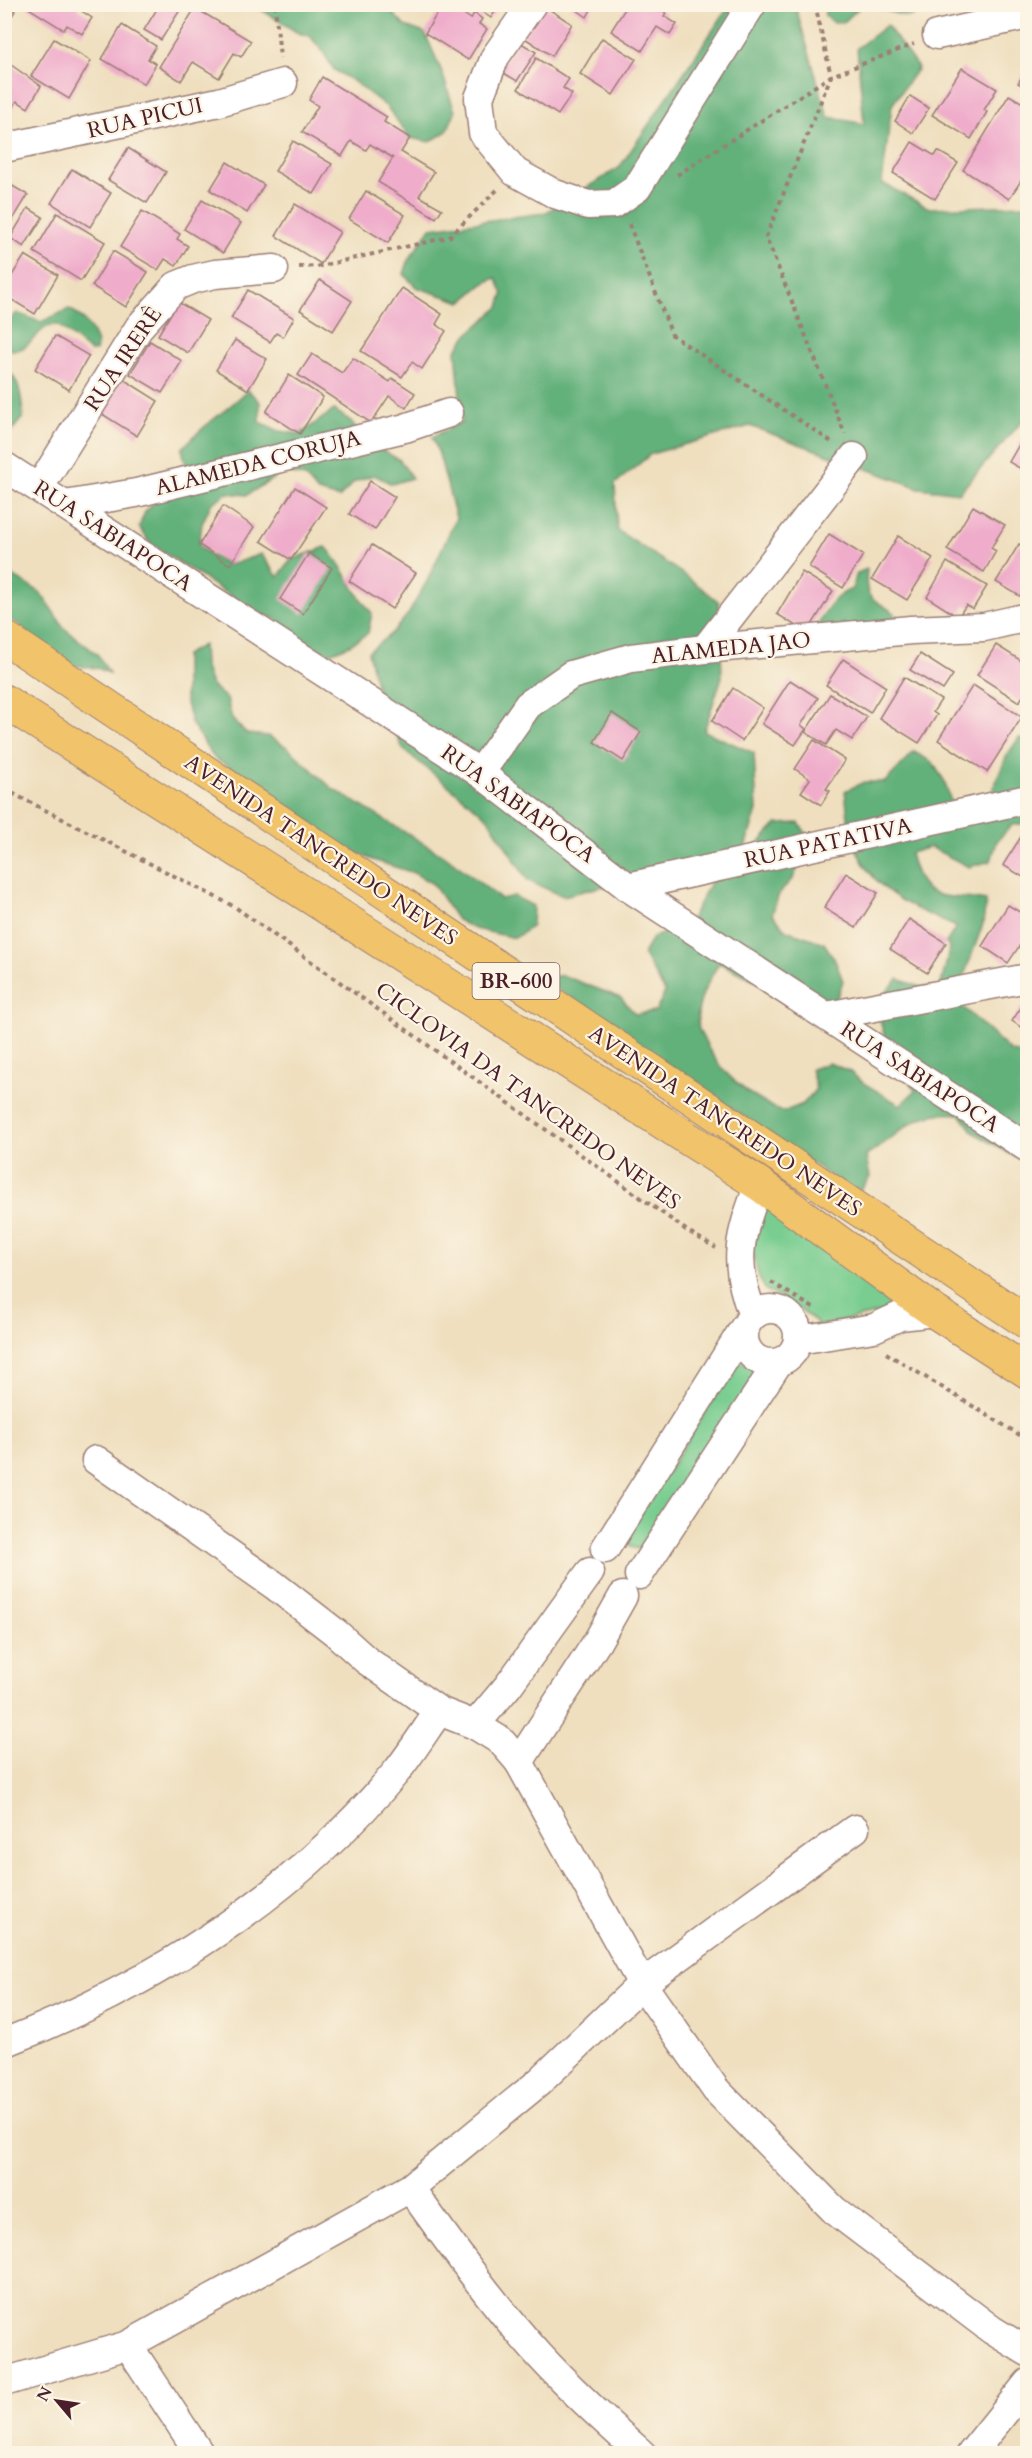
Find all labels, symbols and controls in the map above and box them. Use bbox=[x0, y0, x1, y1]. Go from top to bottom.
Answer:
street label: RUA PICUI bbox=[84, 90, 206, 146]
street label: RUA IRERÊ bbox=[77, 301, 169, 417]
street label: ALAMEDA CORUJA bbox=[152, 423, 364, 503]
street label: RUA SABIAPOCA bbox=[28, 473, 199, 599]
street label: ALAMEDA JAO bbox=[650, 625, 812, 671]
street label: RUA SABIAPOCA bbox=[435, 738, 602, 870]
street label: AVENIDA TANCREDO NEVES bbox=[179, 747, 463, 953]
street label: RUA PATATIVA bbox=[741, 811, 915, 875]
road number: BR-600 bbox=[472, 963, 560, 999]
street label: CICLOVIA DA TANCREDO NEVES bbox=[369, 975, 687, 1217]
street label: RUA SABIAPOCA bbox=[835, 1014, 1006, 1140]
street label: AVENIDA TANCREDO NEVES bbox=[583, 1018, 867, 1224]
north arrow bbox=[27, 2371, 87, 2431]
text: N bbox=[32, 2383, 58, 2406]

